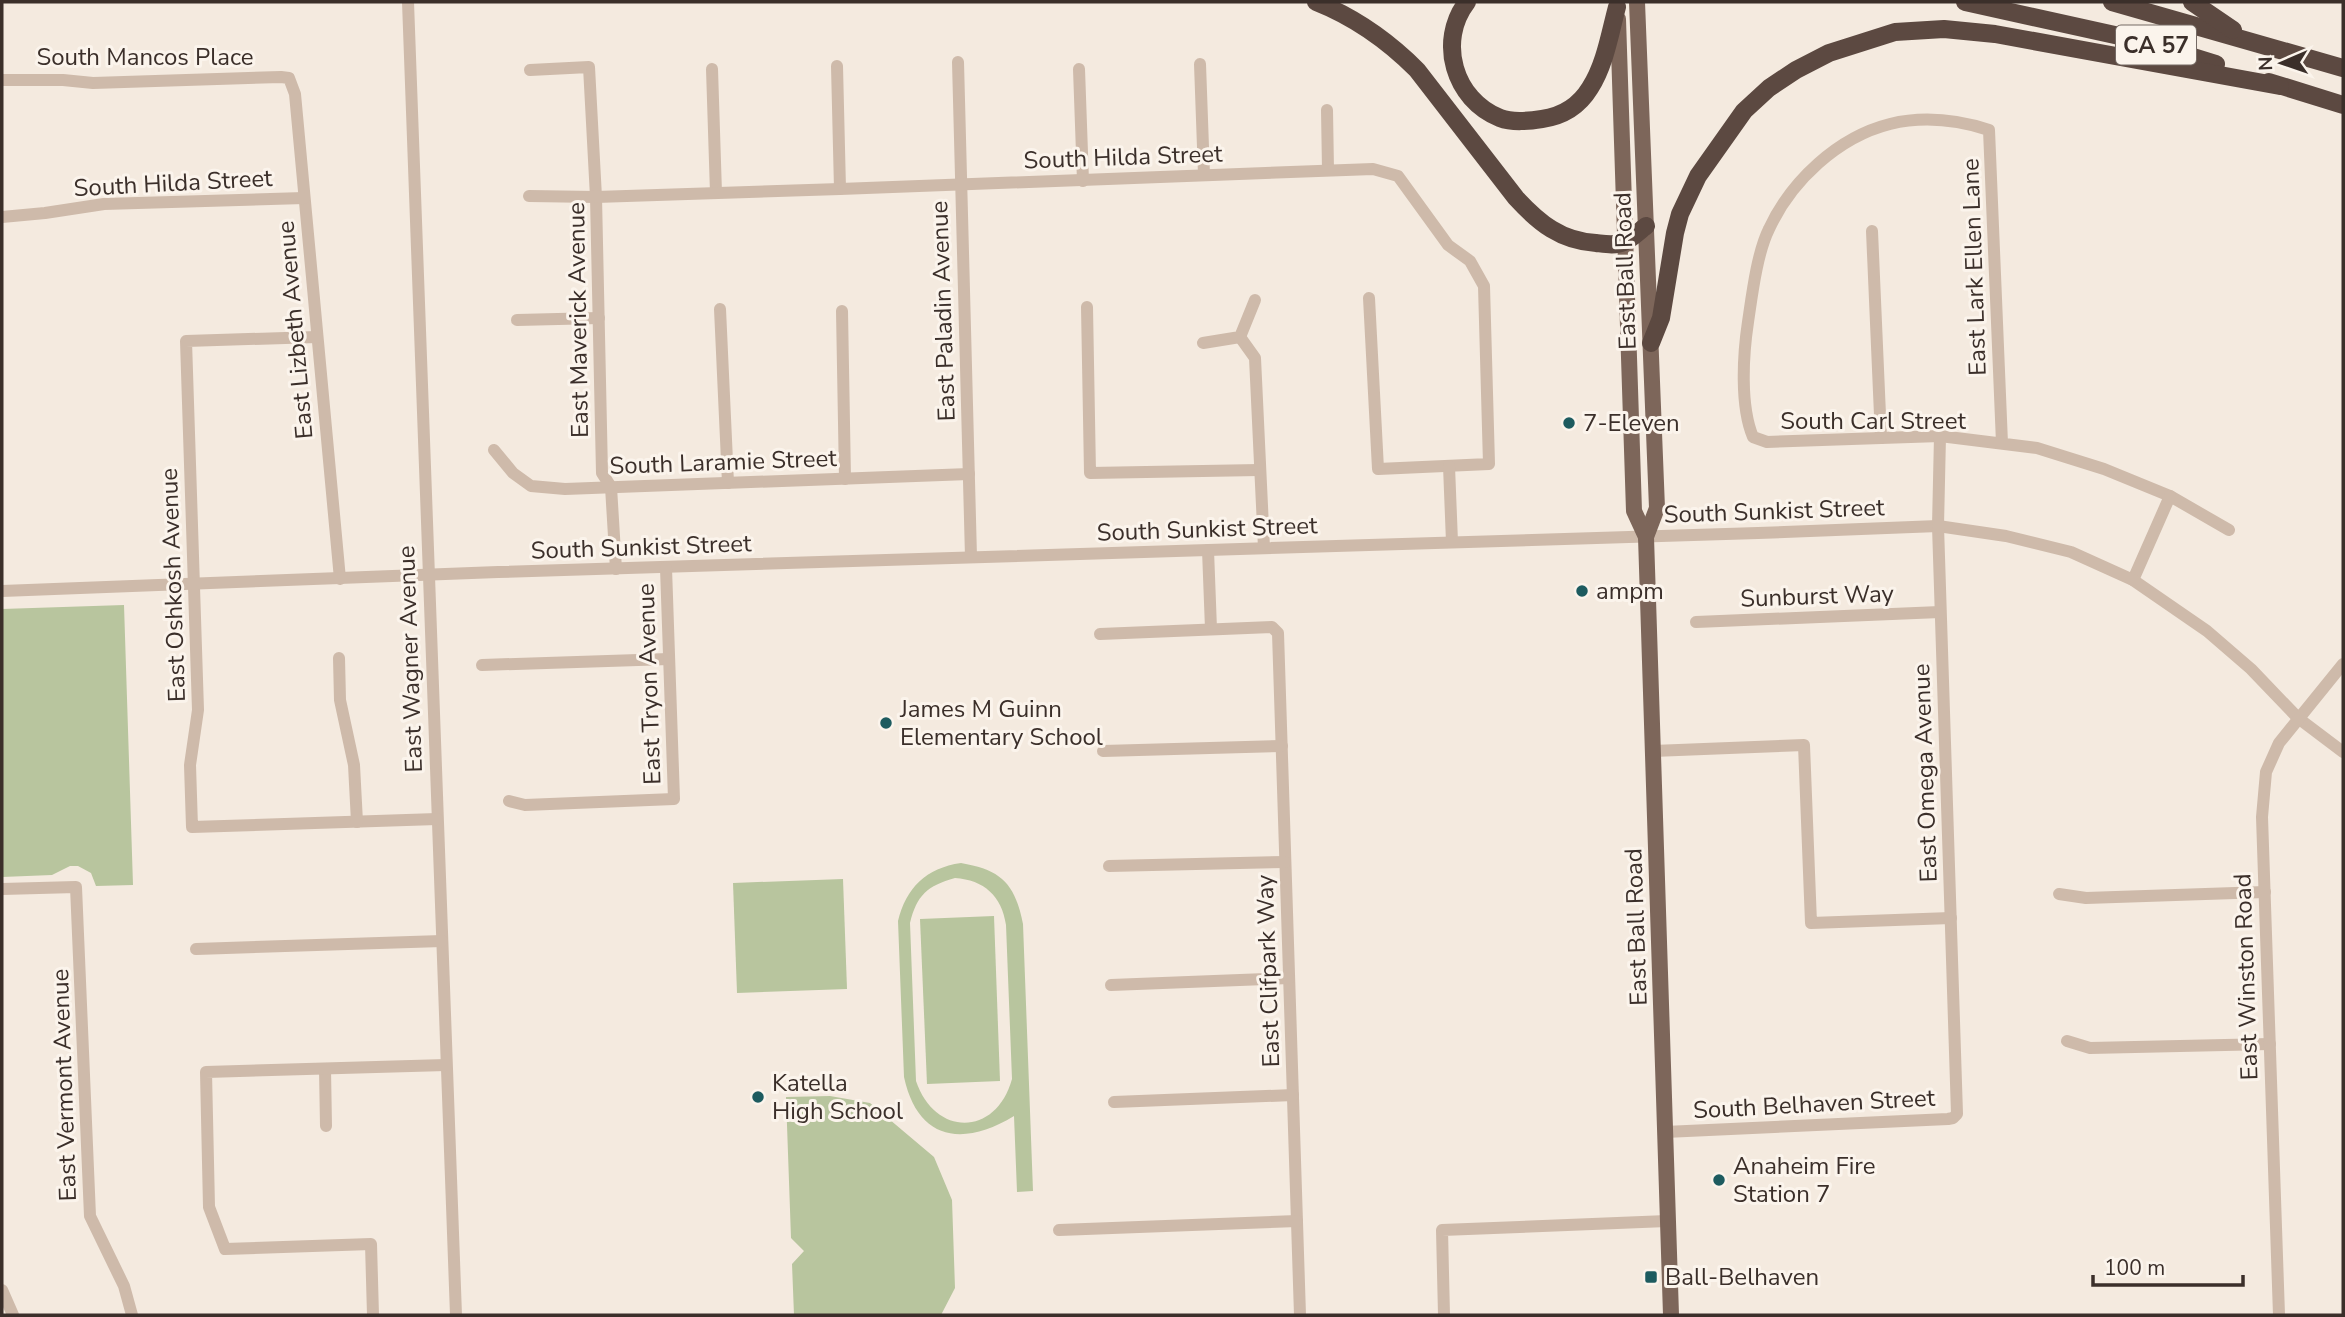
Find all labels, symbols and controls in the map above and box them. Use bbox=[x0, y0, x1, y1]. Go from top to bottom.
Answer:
road number: CA 57 bbox=[2116, 26, 2196, 64]
north arrow bbox=[2247, 28, 2317, 98]
street label: South Mancos Place bbox=[36, 41, 254, 73]
text: N bbox=[2253, 56, 2279, 71]
street label: South Hilda Street bbox=[1023, 138, 1224, 176]
street label: East Lark Ellen Lane bbox=[1954, 158, 1994, 376]
street label: South Hilda Street bbox=[73, 162, 274, 204]
street label: East Ball Road bbox=[1606, 192, 1644, 350]
street label: East Paladin Avenue bbox=[923, 200, 963, 422]
street label: East Maverick Avenue bbox=[560, 202, 596, 438]
street label: East Lizbeth Avenue bbox=[270, 220, 320, 440]
street label: South Carl Street bbox=[1780, 405, 1966, 437]
place label: 7-Eleven bbox=[1583, 407, 1680, 439]
marker: 7-Eleven bbox=[1561, 415, 1577, 431]
street label: South Laramie Street bbox=[609, 442, 838, 482]
street label: East Oshkosh Avenue bbox=[153, 467, 193, 703]
street label: South Sunkist Street bbox=[1663, 491, 1885, 531]
street label: South Sunkist Street bbox=[1096, 509, 1318, 549]
street label: South Sunkist Street bbox=[530, 527, 752, 567]
street label: East Wagner Avenue bbox=[390, 545, 430, 773]
place label: ampm bbox=[1596, 575, 1664, 607]
street label: Sunburst Way bbox=[1740, 577, 1895, 615]
street label: East Tryon Avenue bbox=[629, 583, 669, 785]
marker: ampm bbox=[1574, 583, 1590, 599]
street label: East Omega Avenue bbox=[1905, 663, 1945, 883]
place label: James M Guinn Elementary School bbox=[899, 693, 1103, 753]
marker: James M Guinn Elementary School bbox=[878, 715, 894, 731]
street label: East Ball Road bbox=[1617, 848, 1655, 1006]
street label: East Clifpark Way bbox=[1249, 873, 1287, 1068]
street label: East Winston Road bbox=[2226, 873, 2266, 1081]
street label: East Vermont Avenue bbox=[44, 968, 84, 1202]
place label: Katella High School bbox=[772, 1067, 903, 1127]
street label: South Belhaven Street bbox=[1692, 1082, 1936, 1126]
marker: Katella High School bbox=[750, 1089, 766, 1105]
place label: Anaheim Fire Station 7 bbox=[1733, 1150, 1875, 1210]
marker: Anaheim Fire Station 7 bbox=[1711, 1172, 1727, 1188]
scale bar bbox=[2093, 1244, 2244, 1288]
text: 100 m bbox=[2104, 1254, 2165, 1282]
place label: Ball-Belhaven bbox=[1665, 1261, 1819, 1293]
marker: Ball-Belhaven bbox=[1643, 1269, 1659, 1285]

